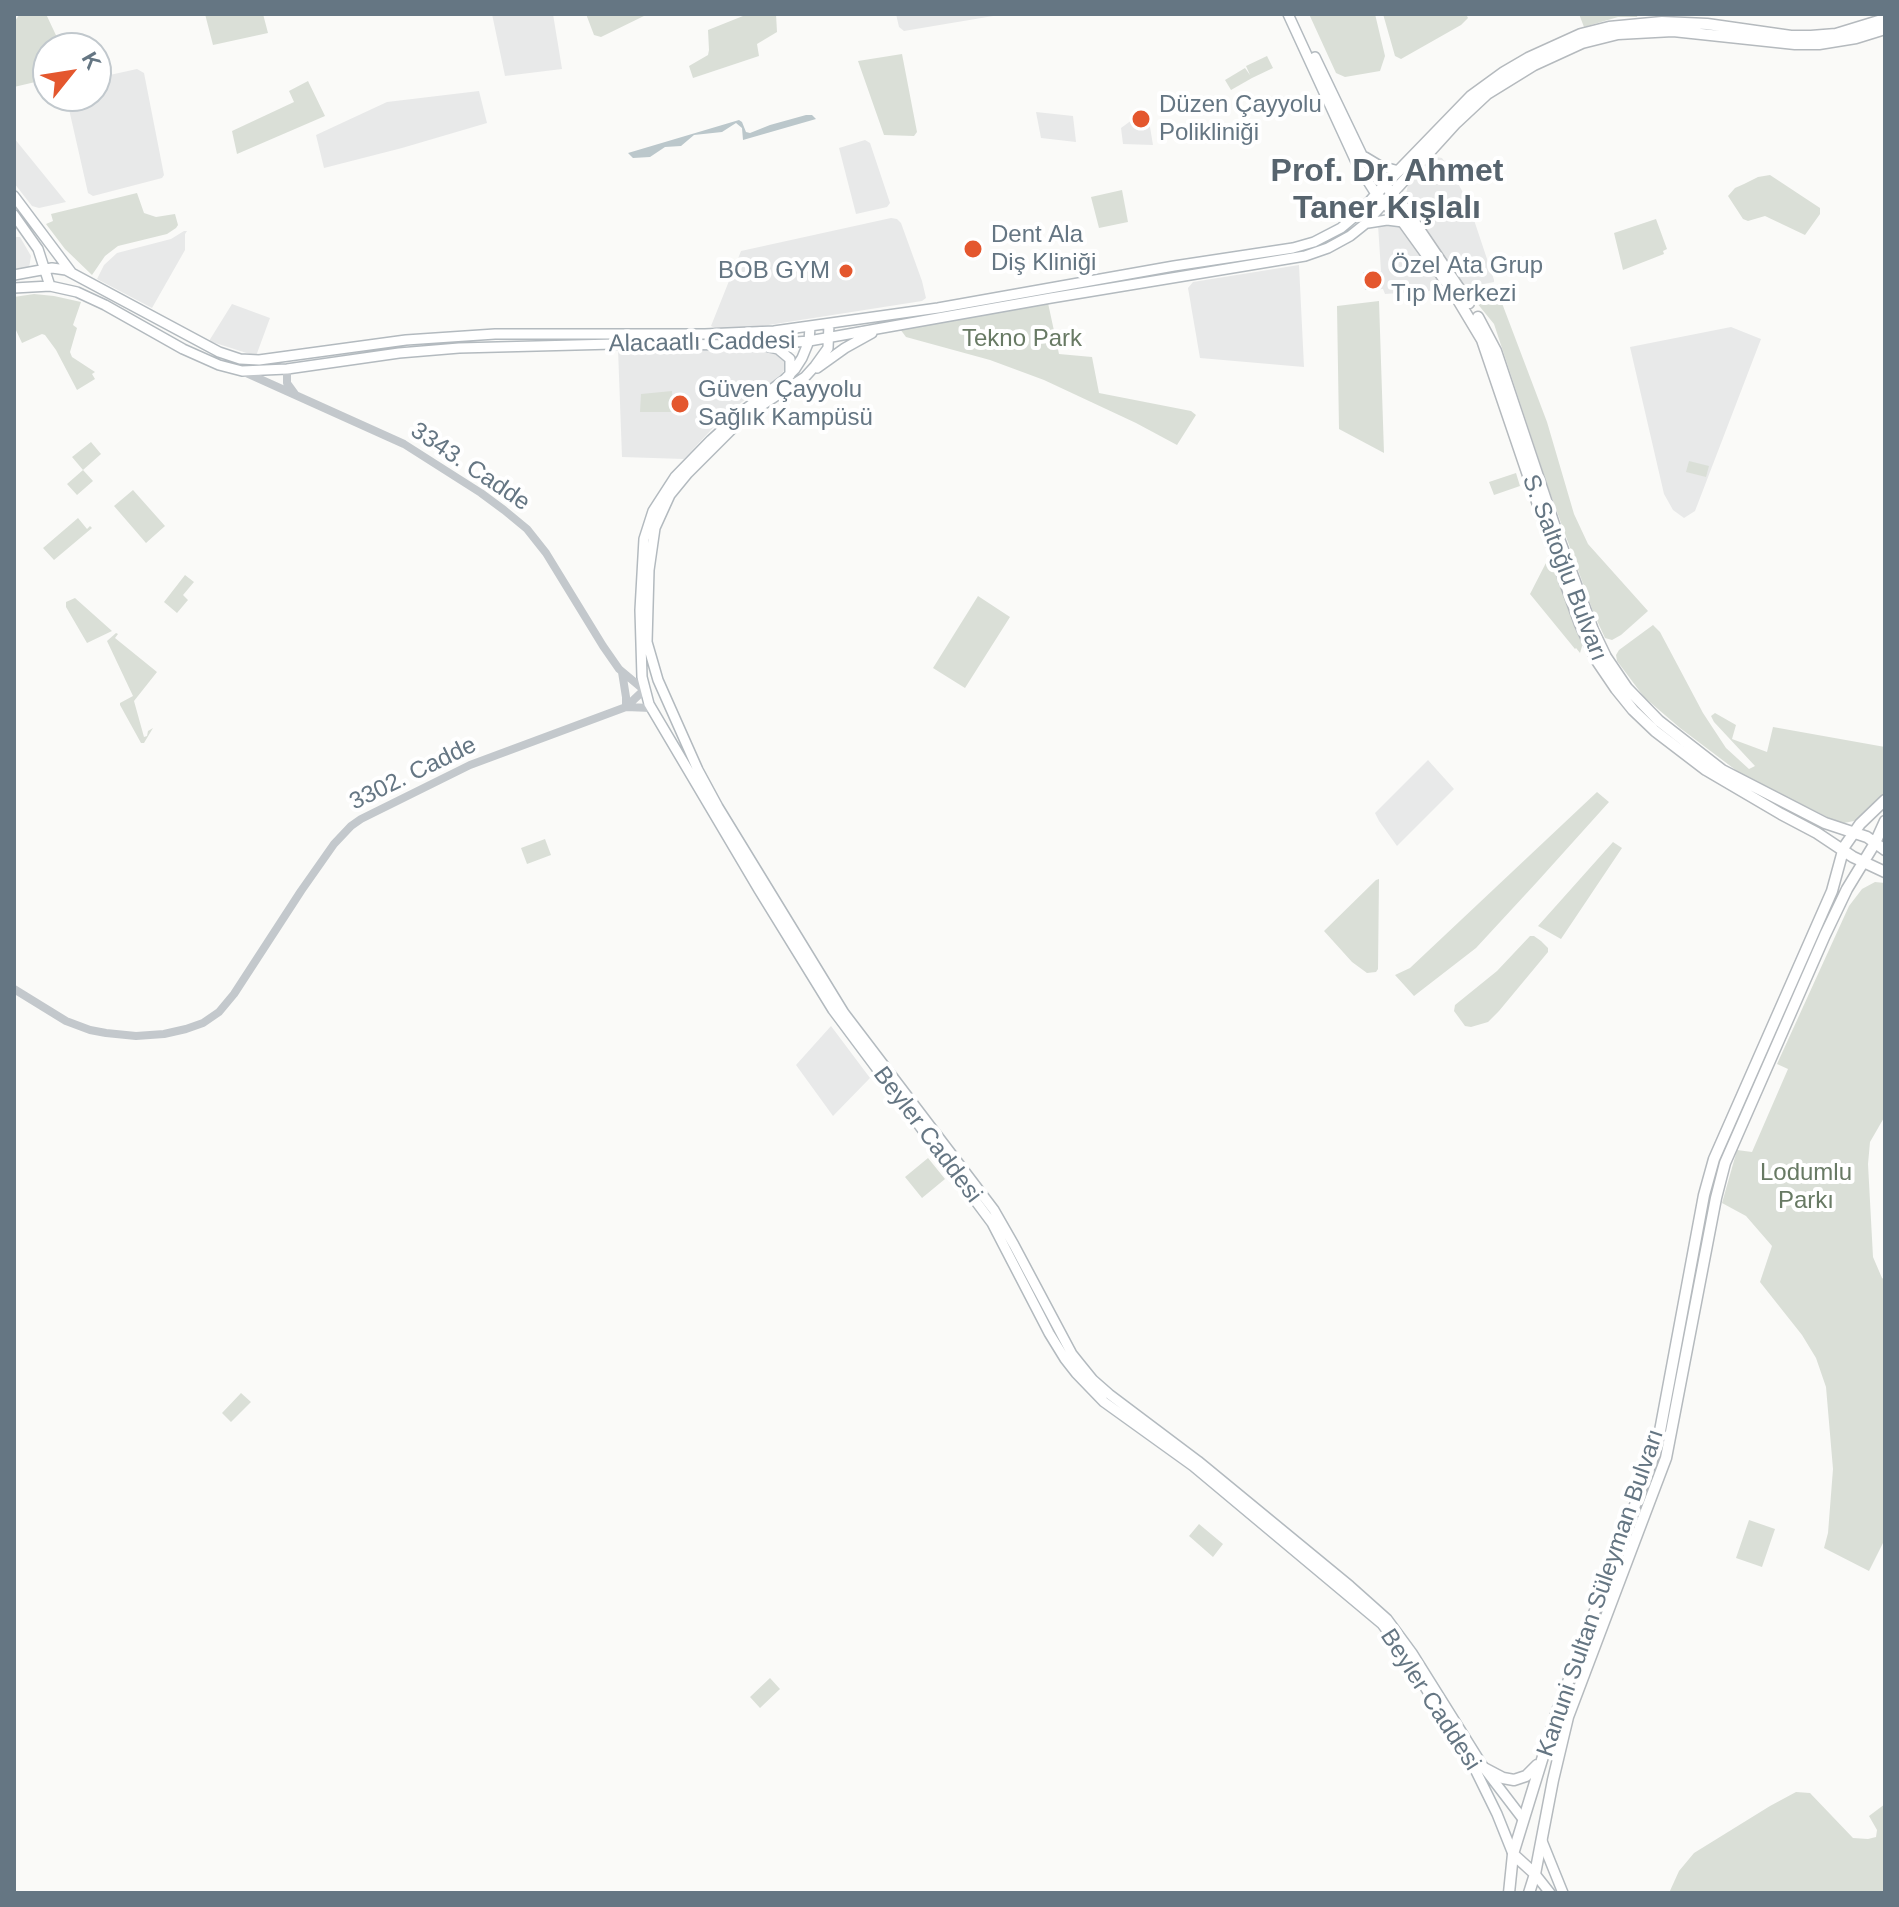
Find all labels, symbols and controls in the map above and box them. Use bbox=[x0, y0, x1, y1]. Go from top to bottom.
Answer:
north arrow bbox=[32, 32, 112, 112]
text: K bbox=[77, 48, 106, 74]
place label: Düzen Çayyolu Polikliniği bbox=[1159, 91, 1322, 147]
marker: Düzen Çayyolu Polikliniği bbox=[1130, 108, 1152, 130]
district label: Prof. Dr. Ahmet Taner Kışlalı bbox=[1271, 153, 1503, 228]
place label: Dent Ala Diş Kliniği bbox=[991, 221, 1096, 277]
marker: Dent Ala Diş Kliniği bbox=[962, 238, 984, 260]
place label: Özel Ata Grup Tıp Merkezi bbox=[1391, 252, 1543, 308]
place label: BOB GYM bbox=[718, 257, 830, 285]
marker: BOB GYM bbox=[837, 262, 855, 280]
marker: Özel Ata Grup Tıp Merkezi bbox=[1362, 269, 1384, 291]
park label: Tekno Park bbox=[962, 325, 1082, 353]
street label: Alacaatlı Caddesi bbox=[608, 327, 796, 359]
place label: Güven Çayyolu Sağlık Kampüsü bbox=[698, 376, 873, 432]
marker: Güven Çayyolu Sağlık Kampüsü bbox=[669, 393, 691, 415]
street label: 3343. Cadde bbox=[405, 417, 535, 517]
street label: S. Saltoğlu Bulvarı bbox=[1515, 471, 1613, 665]
street label: 3302. Cadde bbox=[345, 731, 481, 817]
street label: Beyler Caddesi bbox=[867, 1061, 987, 1209]
park label: Lodumlu Parkı bbox=[1760, 1159, 1852, 1215]
street label: Kanuni Sultan Süleyman Bulvarı bbox=[1531, 1426, 1671, 1760]
street label: Beyler Caddesi bbox=[1374, 1624, 1486, 1776]

